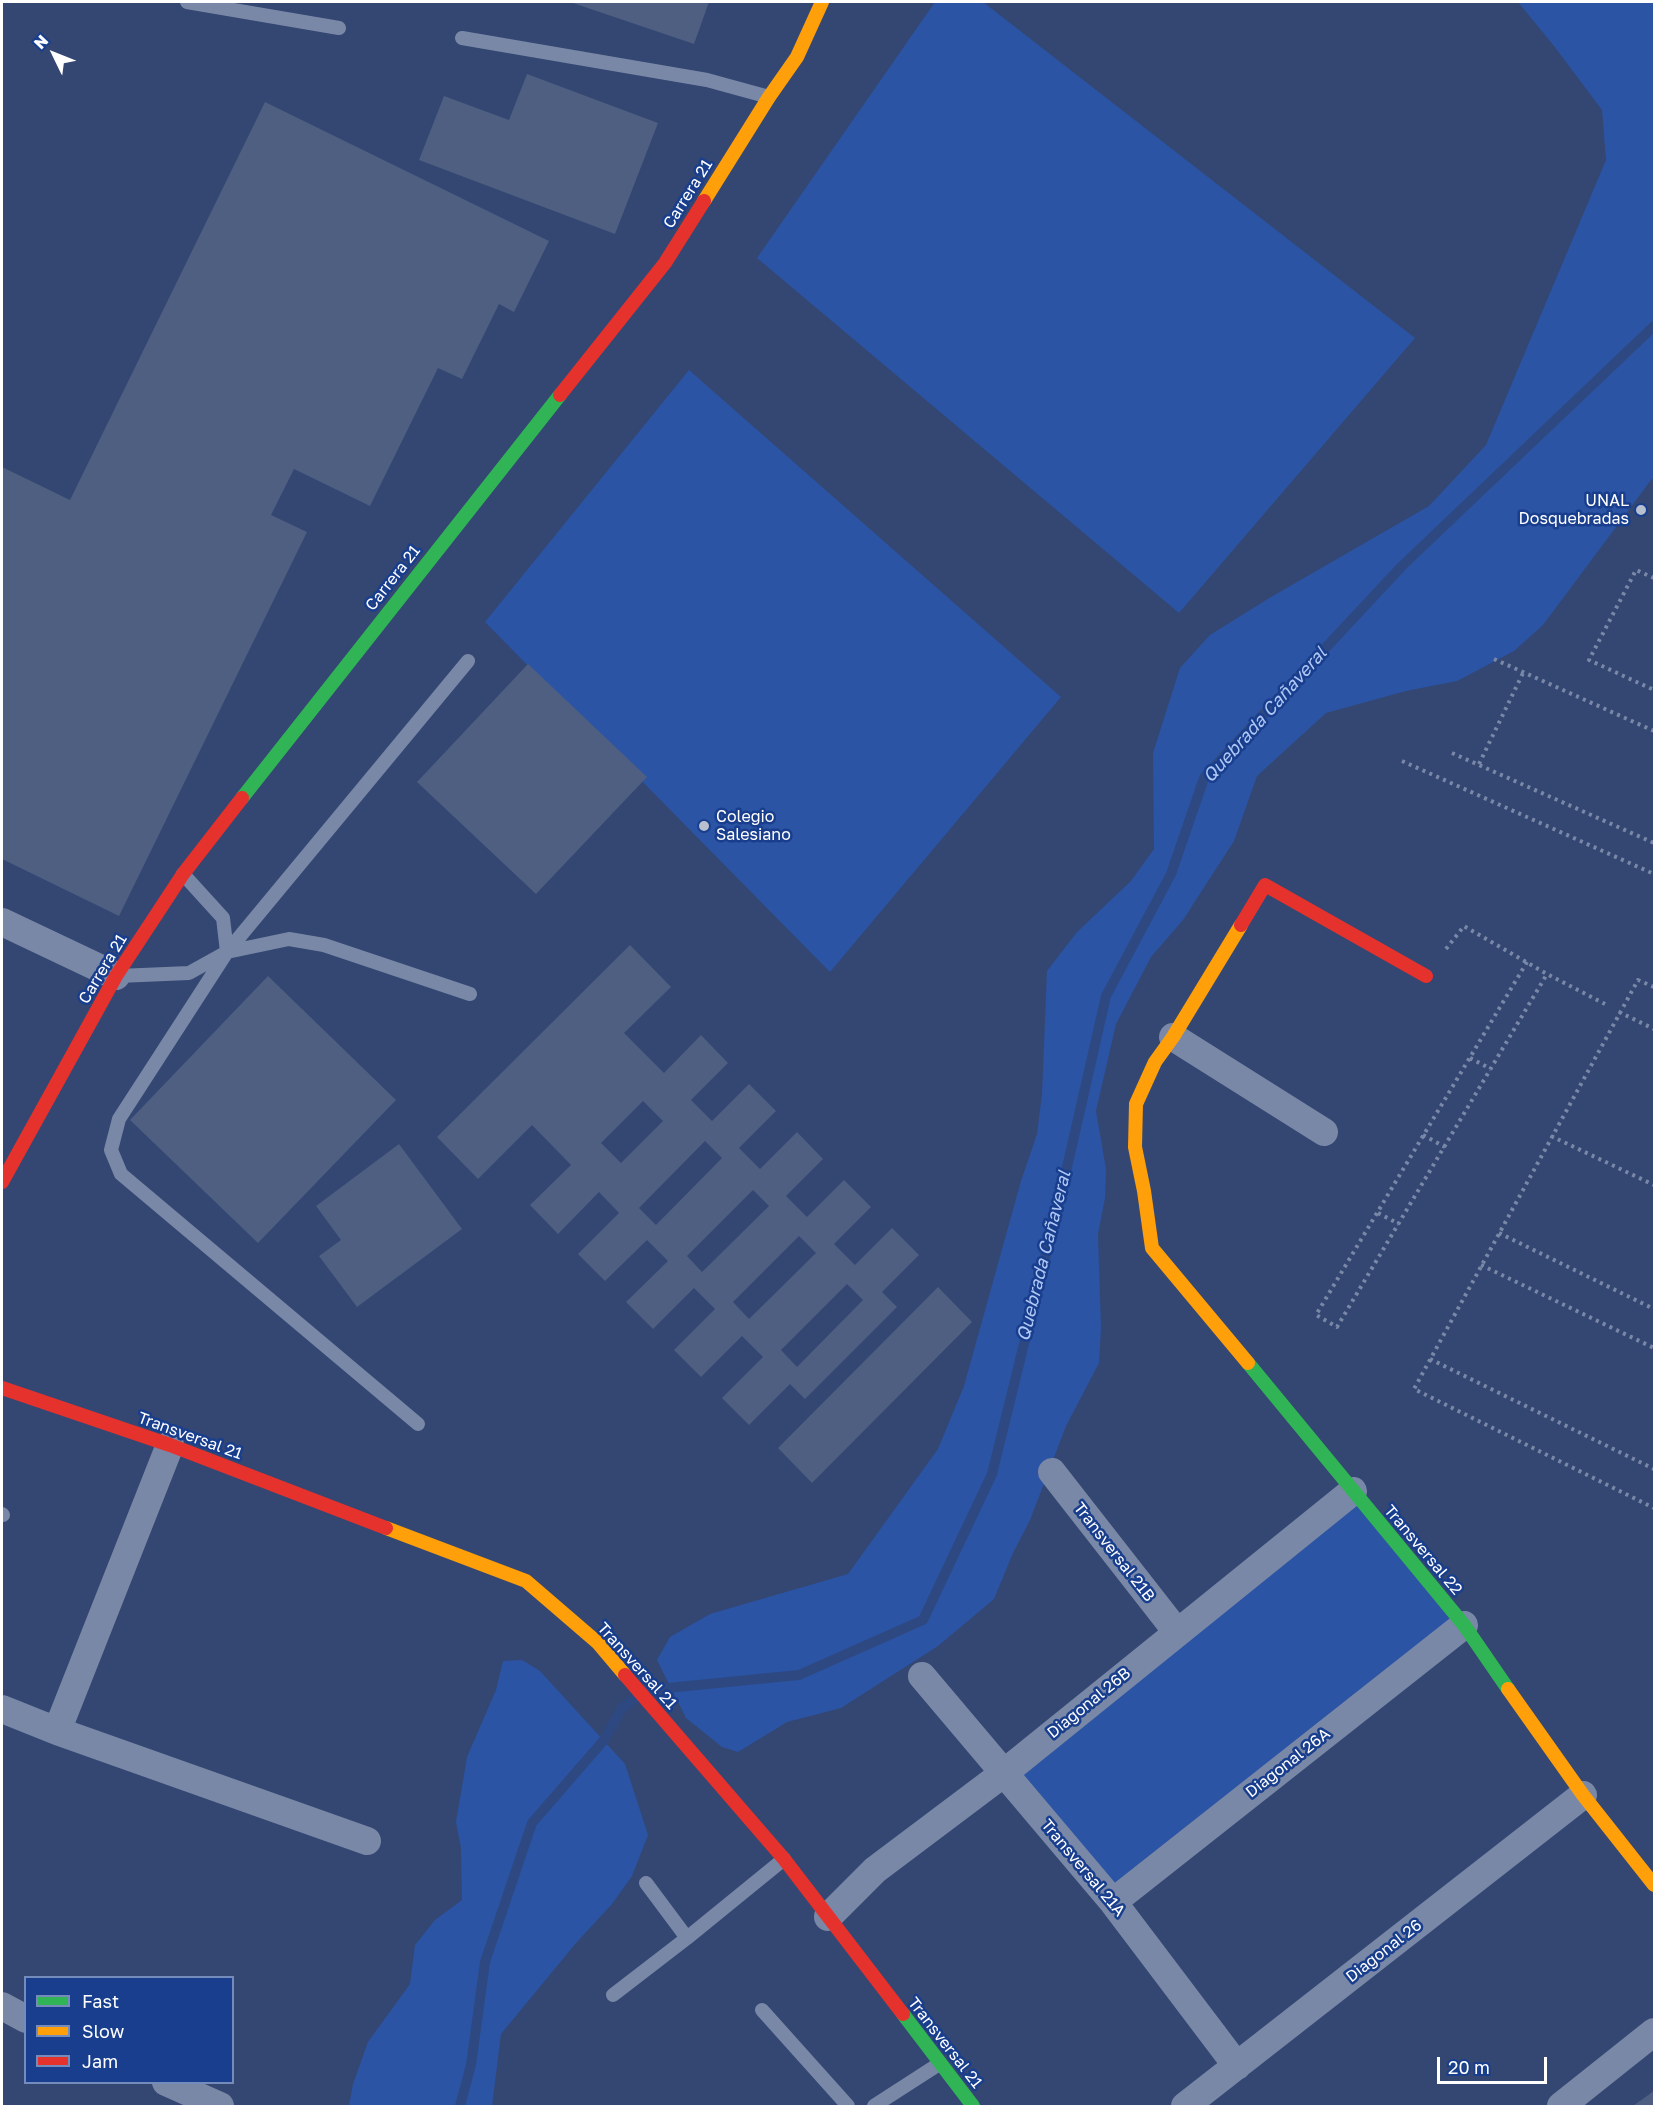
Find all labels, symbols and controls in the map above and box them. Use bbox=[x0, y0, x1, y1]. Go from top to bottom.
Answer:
north arrow bbox=[24, 24, 84, 84]
text: N bbox=[29, 30, 52, 53]
street label: Carrera 21 bbox=[659, 156, 717, 232]
place label: UNAL Dosquebradas bbox=[1519, 491, 1629, 529]
marker: UNAL Dosquebradas bbox=[1634, 503, 1648, 517]
street label: Carrera 21 bbox=[362, 541, 424, 615]
water label: Quebrada Cañaveral bbox=[1199, 643, 1331, 787]
place label: Colegio Salesiano bbox=[716, 807, 791, 845]
marker: Colegio Salesiano bbox=[697, 819, 711, 833]
street label: Carrera 21 bbox=[75, 931, 131, 1007]
water label: Quebrada Cañaveral bbox=[1012, 1169, 1076, 1343]
street label: Transversal 21 bbox=[135, 1408, 245, 1464]
street label: Transversal 21B bbox=[1069, 1499, 1159, 1605]
street label: Transversal 22 bbox=[1380, 1501, 1466, 1599]
street label: Transversal 21 bbox=[593, 1619, 681, 1713]
street label: Diagonal 26B bbox=[1043, 1664, 1135, 1742]
street label: Diagonal 26A bbox=[1242, 1724, 1334, 1802]
street label: Transversal 21A bbox=[1037, 1816, 1129, 1920]
street label: Diagonal 26 bbox=[1342, 1915, 1426, 1987]
legend bbox=[24, 1976, 234, 2084]
text: Fast bbox=[82, 1990, 119, 2012]
street label: Transversal 21 bbox=[904, 1994, 986, 2092]
text: Slow bbox=[82, 2020, 124, 2042]
scale bar bbox=[1440, 2045, 1550, 2083]
text: Jam bbox=[82, 2050, 118, 2072]
text: 20 m bbox=[1448, 2056, 1490, 2078]

